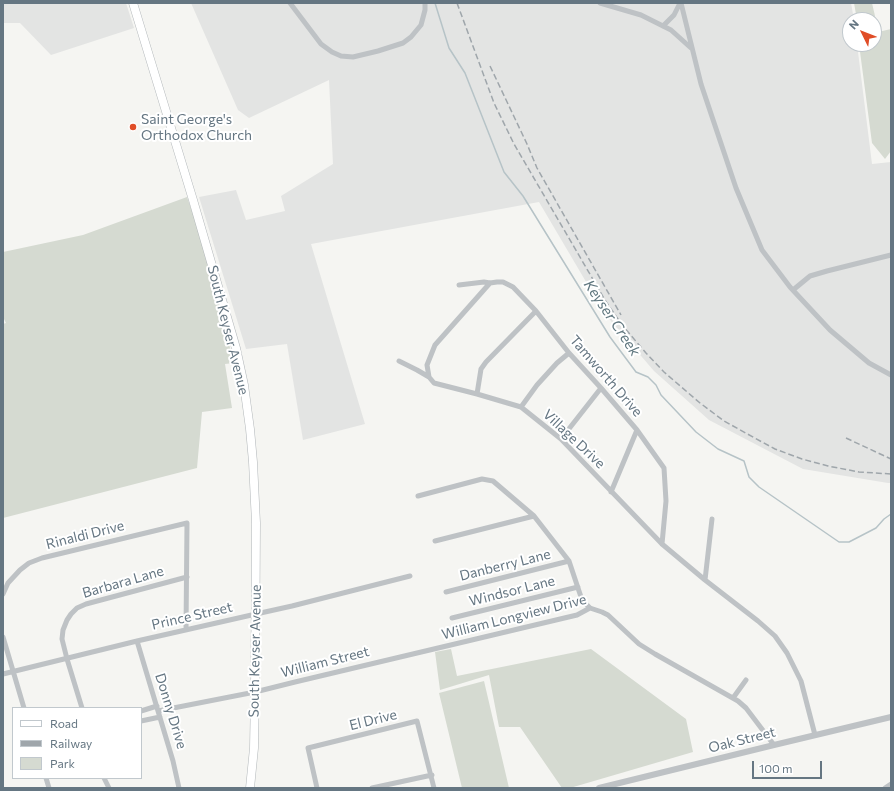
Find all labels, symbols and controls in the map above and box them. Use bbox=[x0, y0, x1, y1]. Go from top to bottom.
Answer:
north arrow bbox=[842, 12, 882, 52]
text: N bbox=[846, 17, 861, 32]
place label: Saint George's Orthodox Church bbox=[141, 111, 252, 144]
marker: Saint George's Orthodox Church bbox=[128, 122, 138, 132]
street label: South Keyser Avenue bbox=[204, 264, 252, 396]
water label: Keyser Creek bbox=[580, 276, 644, 360]
street label: Tamworth Drive bbox=[566, 332, 646, 420]
street label: Village Drive bbox=[539, 406, 609, 472]
street label: Rinaldi Drive bbox=[44, 517, 126, 553]
street label: Danberry Lane bbox=[458, 546, 552, 584]
street label: Barbara Lane bbox=[80, 562, 166, 602]
street label: Windsor Lane bbox=[467, 572, 557, 610]
street label: South Keyser Avenue bbox=[245, 584, 265, 718]
street label: William Longview Drive bbox=[440, 591, 588, 643]
street label: Prince Street bbox=[150, 599, 234, 633]
street label: William Street bbox=[279, 643, 371, 681]
street label: Donny Drive bbox=[152, 671, 190, 751]
street label: El Drive bbox=[348, 706, 398, 734]
legend bbox=[12, 707, 142, 779]
text: Road bbox=[50, 716, 78, 730]
street label: Oak Street bbox=[707, 724, 777, 756]
text: Railway bbox=[50, 736, 92, 750]
scale bar bbox=[754, 753, 824, 779]
text: Park bbox=[50, 756, 75, 770]
text: 100 m bbox=[759, 761, 793, 775]

